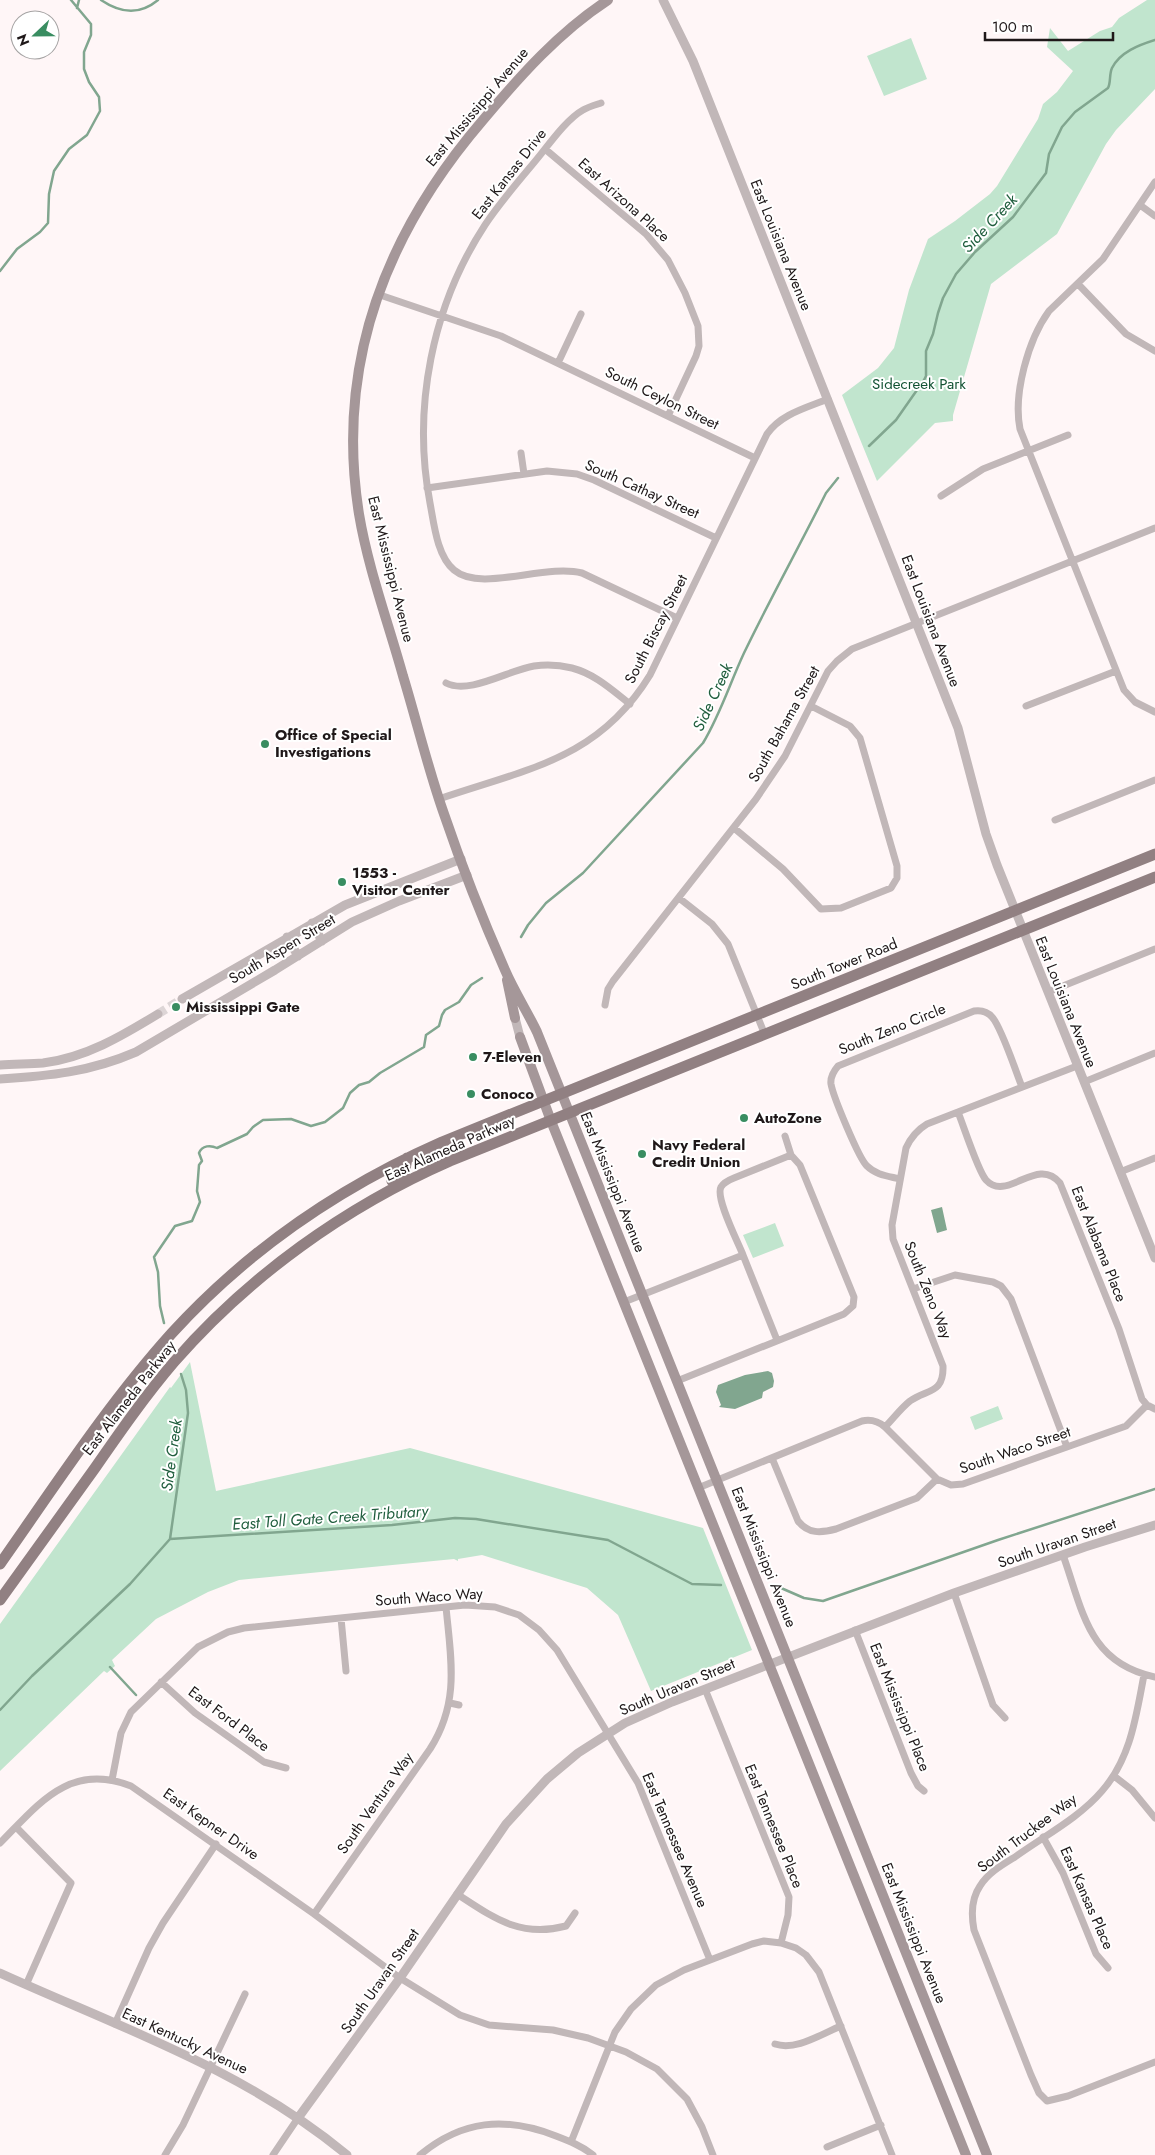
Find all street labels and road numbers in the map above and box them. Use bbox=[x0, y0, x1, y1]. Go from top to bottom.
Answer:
street label: East Mississippi Avenue bbox=[420, 42, 534, 171]
street label: East Kansas Drive bbox=[466, 124, 552, 224]
street label: East Arizona Place bbox=[573, 153, 675, 247]
street label: East Louisiana Avenue bbox=[745, 176, 817, 314]
street label: South Ceylon Street bbox=[601, 361, 723, 435]
street label: South Cathay Street bbox=[581, 454, 703, 524]
street label: East Mississippi Avenue bbox=[362, 494, 420, 645]
street label: East Louisiana Avenue bbox=[896, 552, 966, 690]
street label: South Biscay Street bbox=[619, 570, 693, 687]
street label: South Bahama Street bbox=[743, 661, 825, 786]
street label: South Aspen Street bbox=[225, 908, 340, 990]
street label: South Tower Road bbox=[787, 933, 901, 995]
street label: East Louisiana Avenue bbox=[1030, 933, 1102, 1071]
street label: South Zeno Circle bbox=[835, 997, 949, 1060]
street label: East Mississippi Avenue bbox=[575, 1108, 651, 1256]
street label: East Alameda Parkway bbox=[381, 1109, 519, 1187]
street label: East Alabama Place bbox=[1066, 1183, 1132, 1305]
street label: South Zeno Way bbox=[898, 1238, 958, 1342]
street label: East Alameda Parkway bbox=[77, 1335, 181, 1460]
street label: South Waco Street bbox=[956, 1421, 1074, 1479]
street label: East Mississippi Avenue bbox=[726, 1483, 802, 1631]
street label: South Uravan Street bbox=[995, 1512, 1120, 1574]
street label: South Waco Way bbox=[374, 1582, 484, 1612]
street label: East Mississippi Place bbox=[864, 1639, 936, 1775]
street label: South Uravan Street bbox=[616, 1653, 739, 1721]
street label: East Ford Place bbox=[184, 1681, 275, 1757]
street label: South Ventura Way bbox=[332, 1747, 419, 1858]
street label: East Tennessee Place bbox=[739, 1761, 809, 1892]
street label: East Tennessee Avenue bbox=[637, 1769, 714, 1911]
street label: East Kepner Drive bbox=[159, 1783, 264, 1865]
street label: South Truckee Way bbox=[973, 1788, 1082, 1878]
street label: East Kansas Place bbox=[1054, 1843, 1120, 1953]
street label: East Mississippi Avenue bbox=[876, 1859, 952, 2007]
street label: South Uravan Street bbox=[335, 1924, 425, 2038]
street label: East Kentucky Avenue bbox=[118, 2002, 252, 2080]

